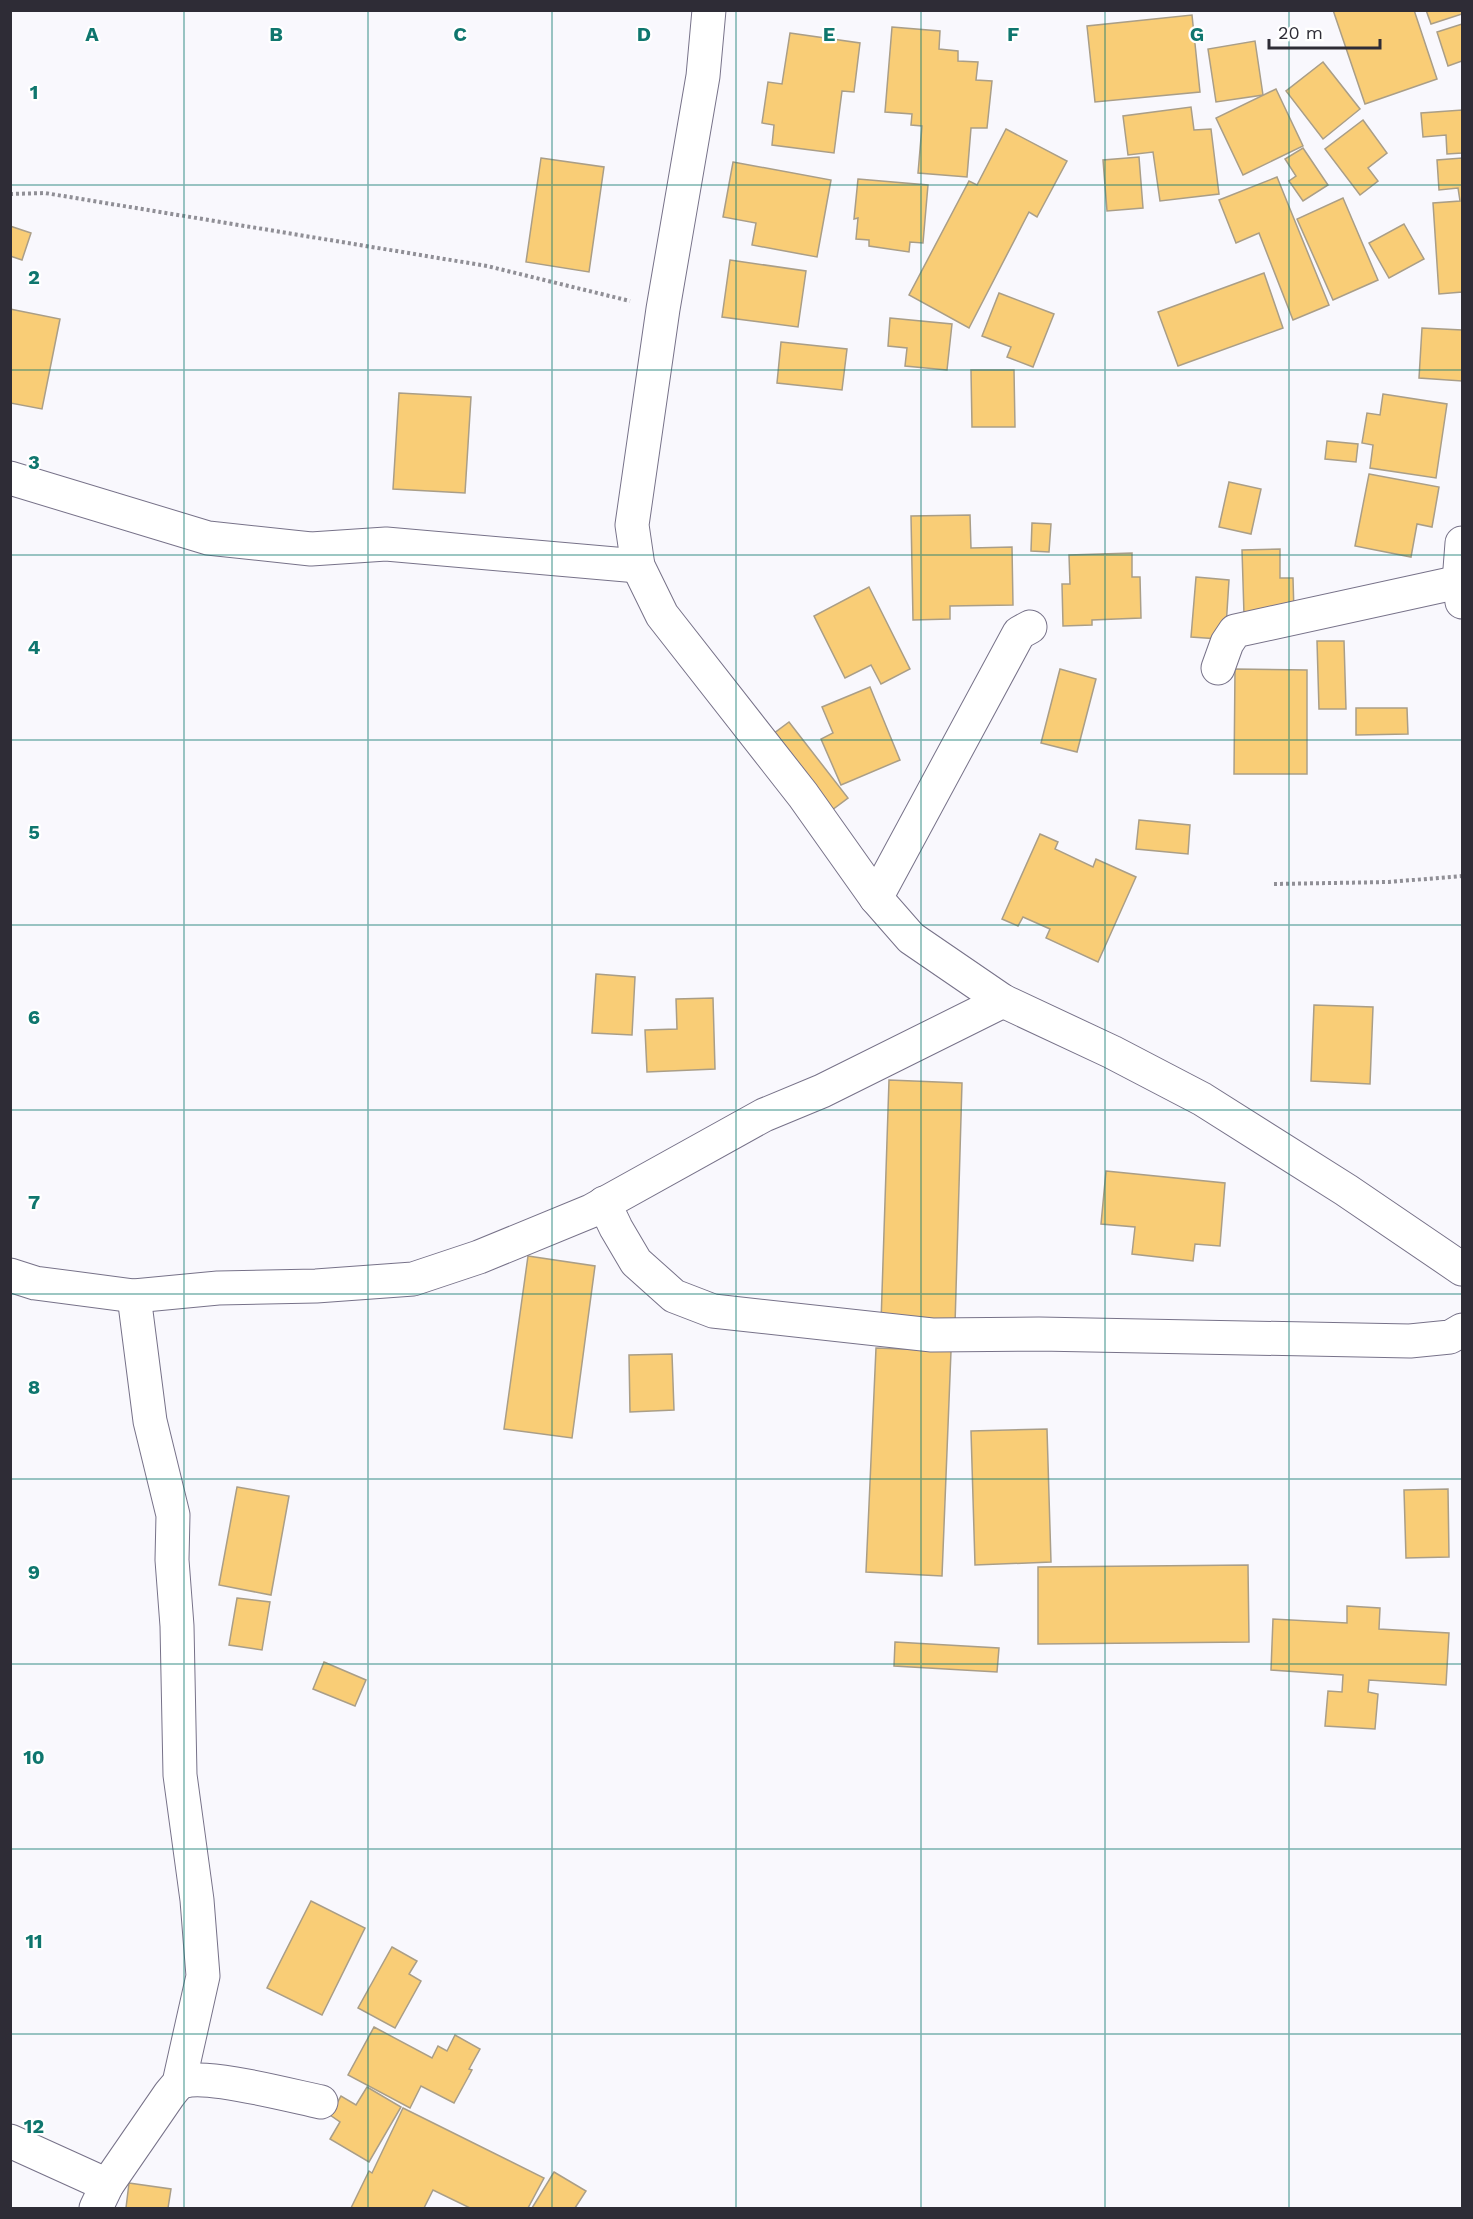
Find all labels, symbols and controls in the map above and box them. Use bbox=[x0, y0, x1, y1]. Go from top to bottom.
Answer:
scale bar bbox=[1269, 12, 1380, 50]
text: A bbox=[85, 22, 99, 46]
text: B bbox=[269, 22, 283, 46]
text: C bbox=[453, 22, 467, 46]
text: D bbox=[637, 22, 651, 46]
text: E bbox=[823, 22, 835, 46]
text: F bbox=[1007, 22, 1019, 46]
text: G bbox=[1190, 22, 1204, 46]
text: 20 m bbox=[1278, 22, 1323, 43]
text: 1 bbox=[30, 80, 38, 104]
text: 2 bbox=[28, 265, 40, 289]
text: 3 bbox=[28, 450, 40, 474]
text: 4 bbox=[28, 635, 41, 659]
text: 5 bbox=[28, 820, 40, 844]
text: 6 bbox=[28, 1005, 40, 1029]
text: 7 bbox=[28, 1190, 40, 1214]
text: 8 bbox=[28, 1375, 40, 1399]
text: 9 bbox=[28, 1560, 40, 1584]
text: 10 bbox=[23, 1745, 45, 1769]
text: 11 bbox=[25, 1929, 43, 1953]
text: 12 bbox=[24, 2114, 44, 2138]

